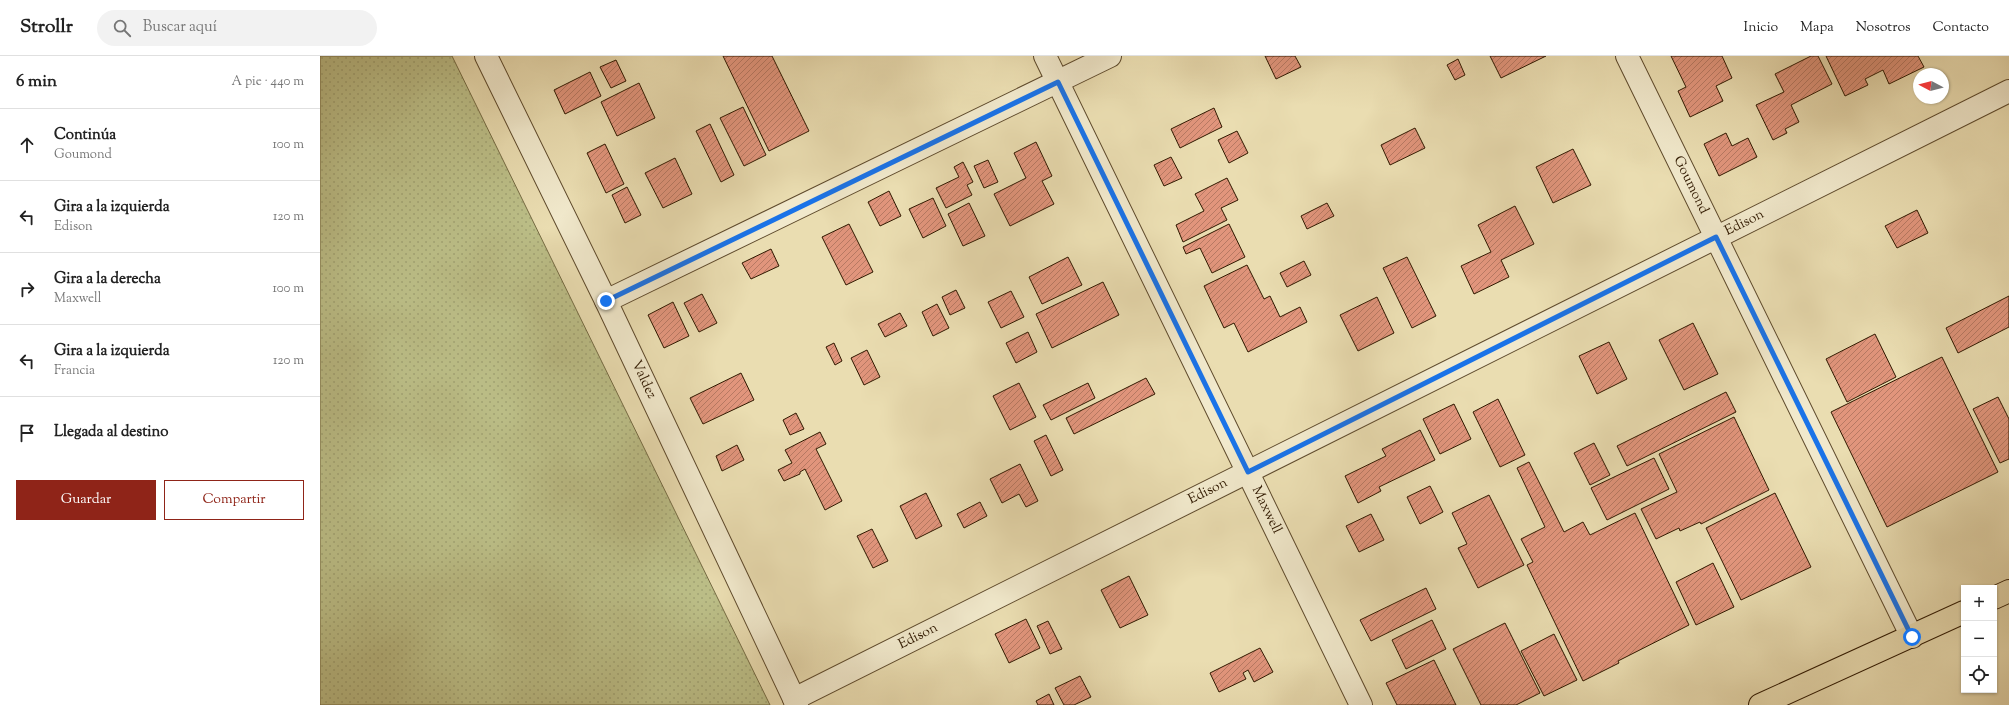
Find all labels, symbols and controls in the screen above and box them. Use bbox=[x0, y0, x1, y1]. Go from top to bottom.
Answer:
search box bbox=[97, 10, 377, 46]
text: Strollr bbox=[20, 14, 73, 41]
icon: search bbox=[111, 17, 133, 39]
text: Buscar aquí bbox=[143, 17, 217, 38]
text: Inicio bbox=[1744, 18, 1778, 38]
text: Mapa bbox=[1800, 18, 1834, 38]
text: Nosotros bbox=[1856, 18, 1911, 38]
text: Contacto bbox=[1933, 18, 1989, 38]
north arrow bbox=[1913, 68, 1949, 104]
text: 6 min bbox=[16, 70, 57, 94]
text: A pie · 440 m bbox=[232, 73, 304, 91]
text: Continúa bbox=[54, 125, 116, 146]
icon: ahead bbox=[16, 134, 38, 156]
text: 100 m bbox=[272, 136, 304, 154]
text: Goumond bbox=[54, 146, 112, 164]
street label: Goumond bbox=[1668, 153, 1713, 218]
text: Gira a la izquierda bbox=[54, 197, 170, 218]
street label: Edison bbox=[1721, 205, 1768, 242]
icon: left bbox=[16, 206, 38, 228]
text: 120 m bbox=[273, 208, 304, 226]
text: Edison bbox=[54, 218, 93, 236]
text: Gira a la derecha bbox=[54, 269, 161, 290]
icon: right bbox=[16, 278, 38, 300]
text: 100 m bbox=[272, 280, 304, 298]
text: Maxwell bbox=[54, 290, 101, 308]
route end bbox=[597, 292, 615, 310]
text: Gira a la izquierda bbox=[54, 341, 170, 362]
icon: left bbox=[16, 350, 38, 372]
text: 120 m bbox=[273, 352, 304, 370]
street label: Valdez bbox=[626, 357, 661, 402]
text: Francia bbox=[54, 362, 95, 380]
icon: arrive bbox=[16, 422, 38, 444]
text: Llegada al destino bbox=[54, 422, 169, 443]
street label: Edison bbox=[1185, 473, 1231, 510]
button: Guardar bbox=[16, 480, 156, 520]
button: Compartir bbox=[164, 480, 304, 520]
street label: Maxwell bbox=[1246, 483, 1286, 537]
map controls bbox=[1961, 585, 1997, 693]
button: + bbox=[1961, 585, 1997, 621]
street label: Edison bbox=[895, 618, 941, 655]
button: − bbox=[1961, 621, 1997, 657]
route start bbox=[1903, 628, 1921, 646]
button: locate bbox=[1961, 657, 1997, 693]

